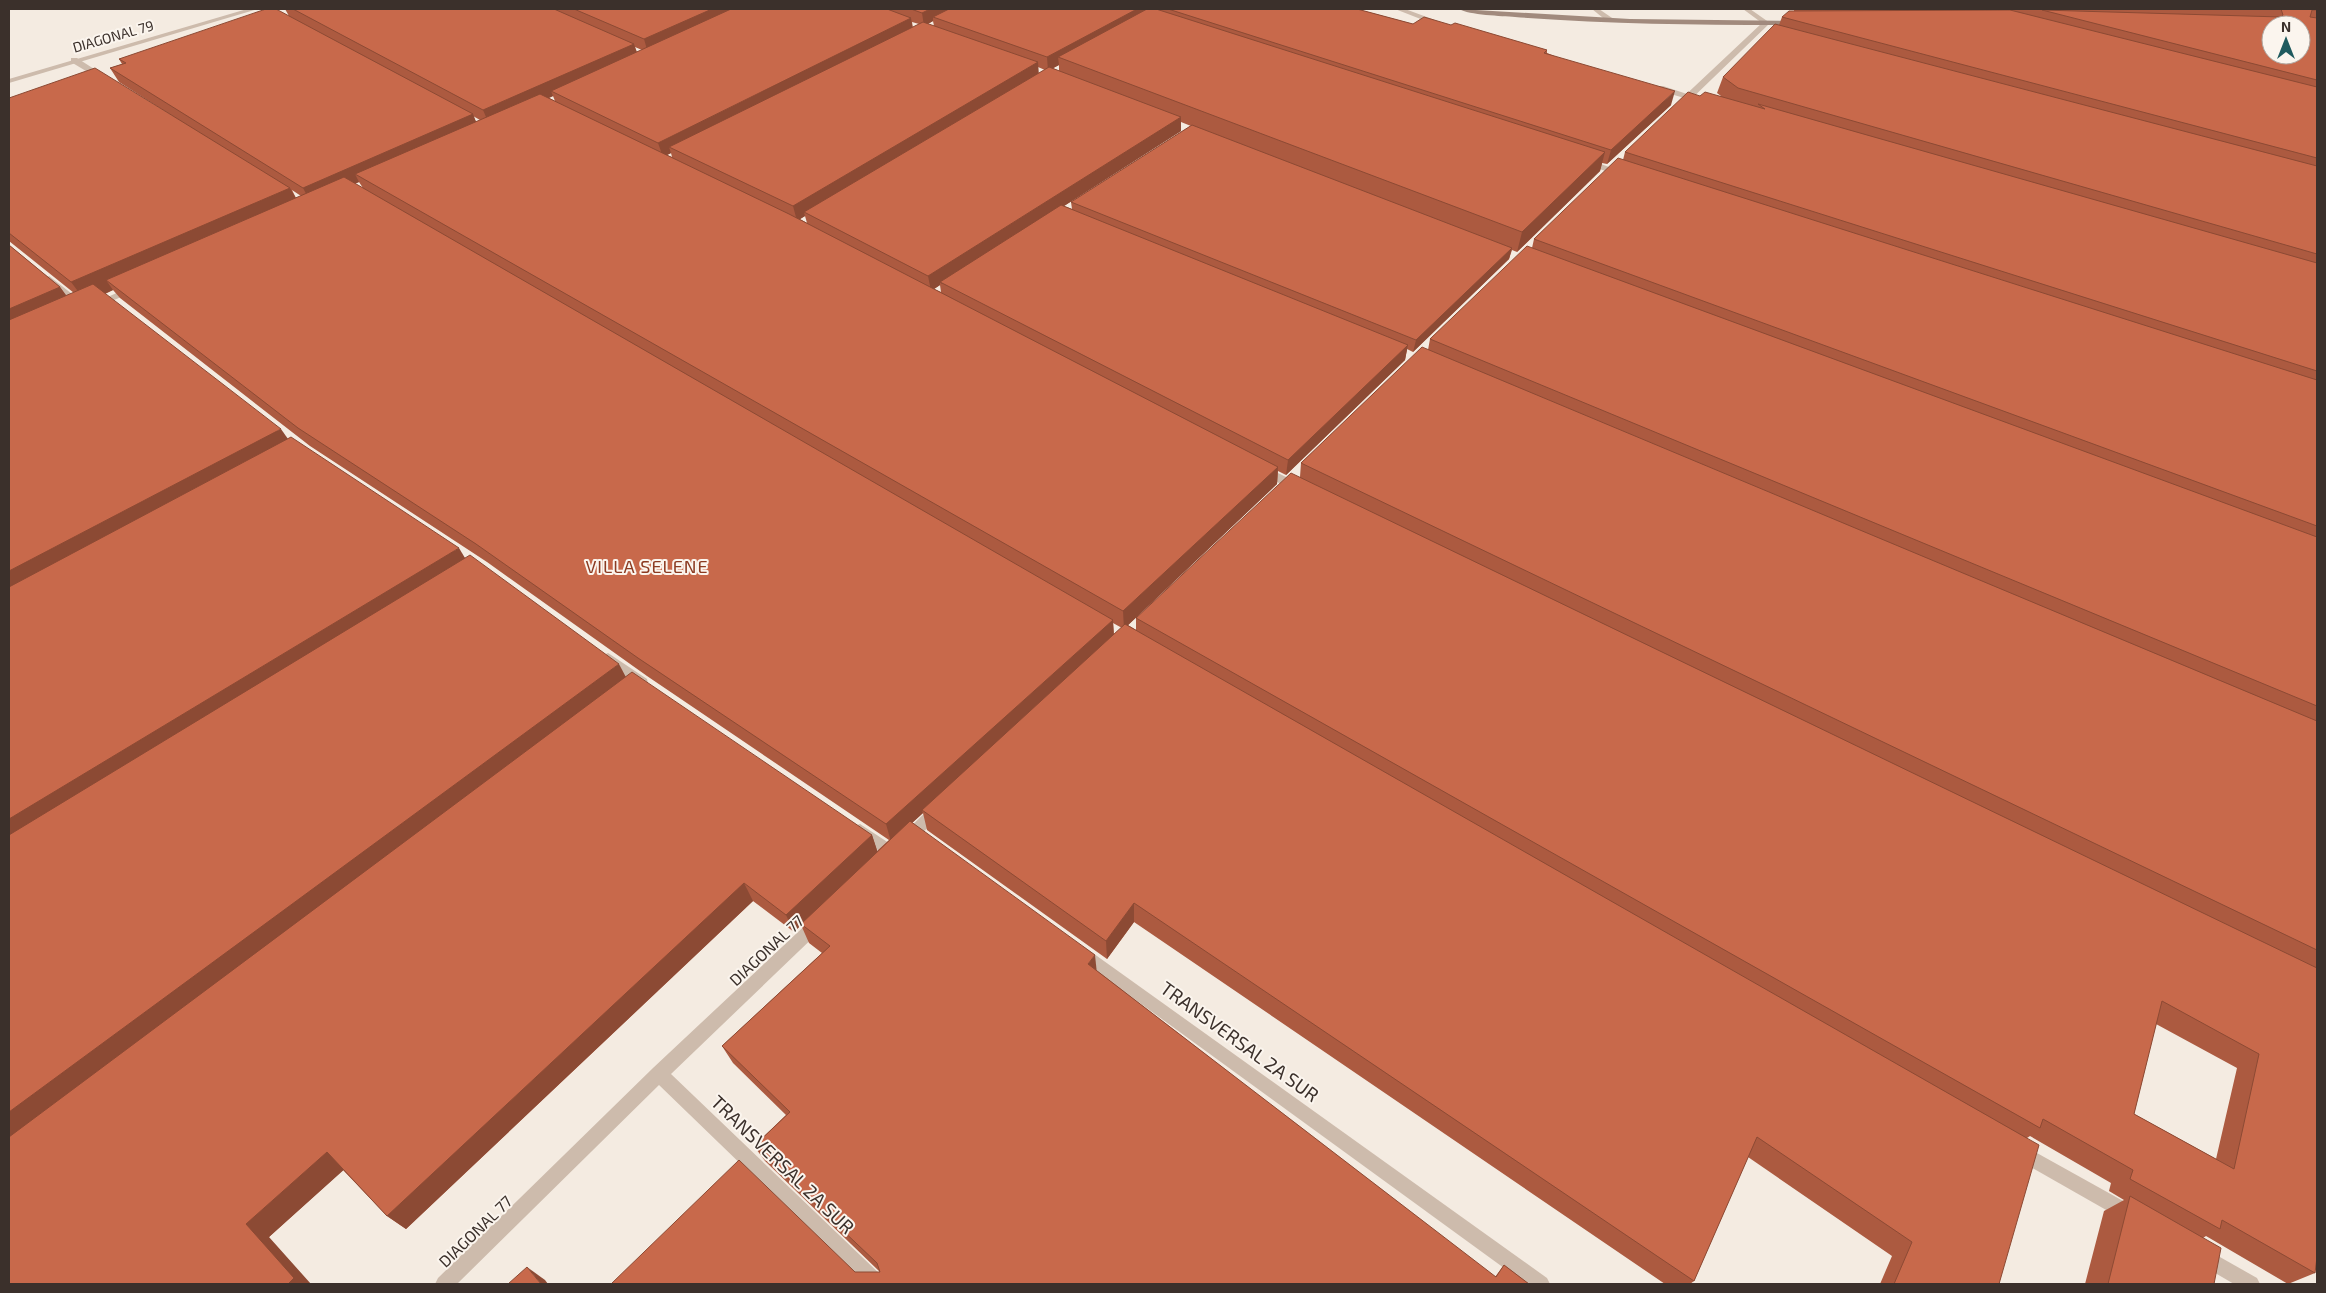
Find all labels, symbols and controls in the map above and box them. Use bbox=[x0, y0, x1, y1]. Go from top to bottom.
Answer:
north arrow bbox=[2261, 15, 2311, 65]
street label: DIAGONAL 79 bbox=[71, 16, 155, 56]
text: N bbox=[2281, 18, 2291, 35]
district label: VILLA SELENE bbox=[585, 555, 709, 577]
street label: DIAGONAL 77 bbox=[725, 911, 807, 989]
street label: TRANSVERSAL 2A SUR bbox=[1156, 976, 1324, 1106]
street label: TRANSVERSAL 2A SUR bbox=[707, 1090, 859, 1238]
street label: DIAGONAL 77 bbox=[434, 1191, 516, 1271]

